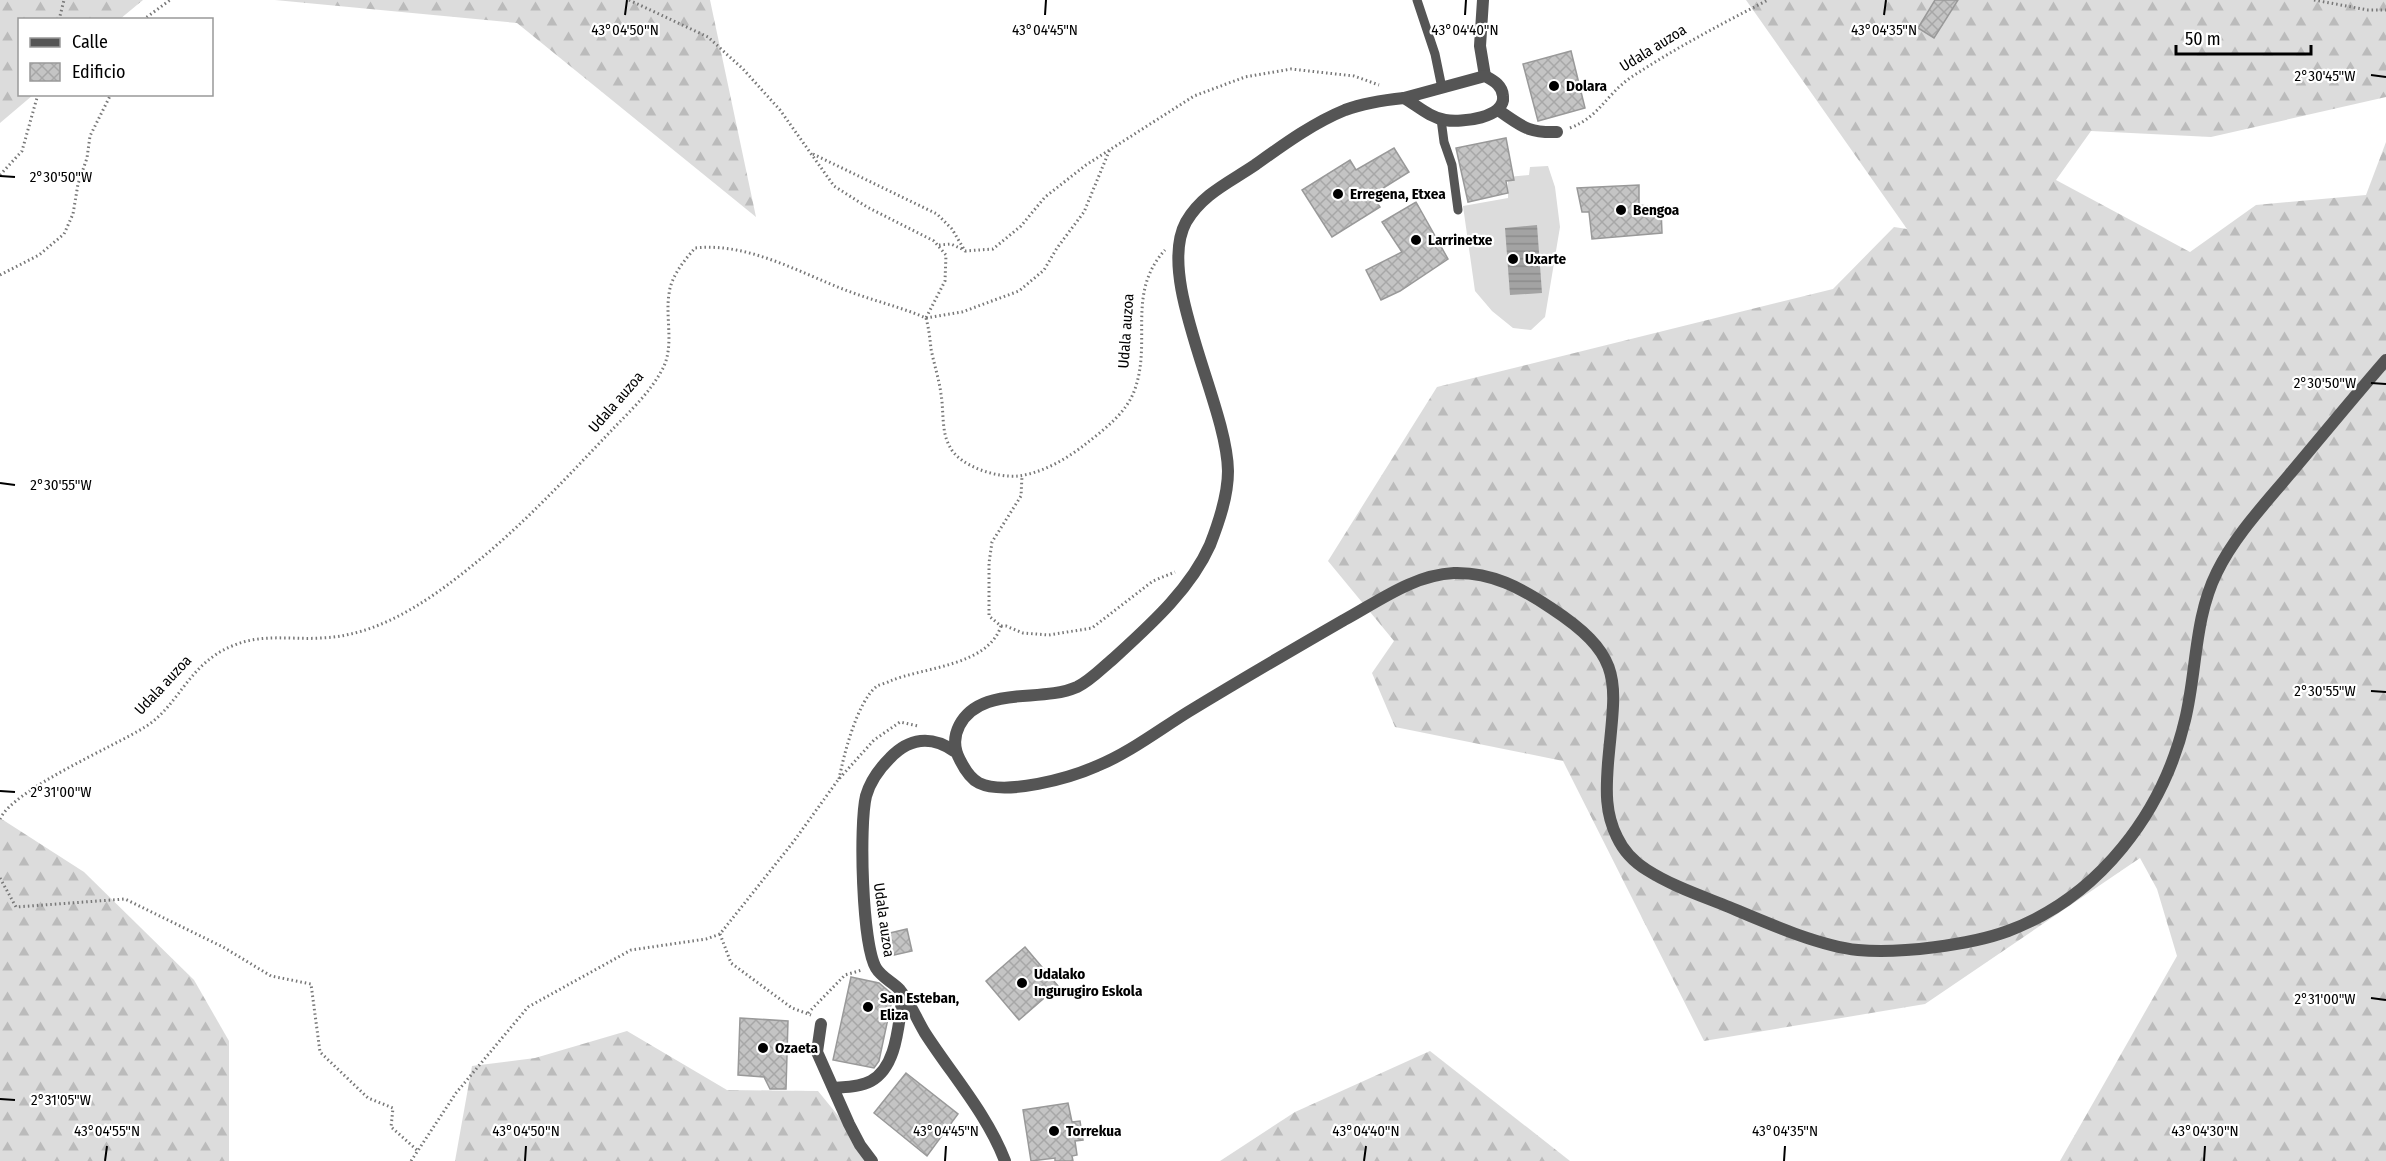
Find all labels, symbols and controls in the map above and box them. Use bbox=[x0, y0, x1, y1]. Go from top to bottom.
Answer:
legend bbox=[18, 18, 213, 96]
scale bar bbox=[2176, 18, 2311, 56]
text: 43°04'50"N bbox=[591, 21, 659, 39]
text: 43°04'45"N bbox=[1012, 21, 1078, 39]
text: 43°04'40"N bbox=[1431, 21, 1499, 39]
street label: Udala auzoa bbox=[1616, 21, 1690, 75]
text: 43°04'35"N bbox=[1851, 21, 1917, 39]
text: 50 m bbox=[2185, 28, 2221, 50]
text: Calle bbox=[72, 31, 108, 53]
text: Edificio bbox=[72, 61, 125, 83]
text: 2°30'45"W bbox=[2295, 67, 2355, 85]
place label: Dolara bbox=[1566, 77, 1607, 95]
marker: Dolara bbox=[1547, 79, 1561, 93]
text: 2°30'50"W bbox=[30, 168, 92, 186]
place label: Erregena, Etxea bbox=[1350, 185, 1446, 203]
marker: Erregena, Etxea bbox=[1331, 187, 1345, 201]
place label: Bengoa bbox=[1633, 201, 1680, 219]
marker: Bengoa bbox=[1614, 203, 1628, 217]
place label: Larrinetxe bbox=[1428, 231, 1493, 249]
marker: Larrinetxe bbox=[1409, 233, 1423, 247]
place label: Uxarte bbox=[1525, 250, 1567, 268]
marker: Uxarte bbox=[1506, 252, 1520, 266]
street label: Udala auzoa bbox=[1114, 293, 1138, 369]
street label: Udala auzoa bbox=[585, 368, 647, 436]
text: 2°30'50"W bbox=[2294, 374, 2356, 392]
text: 2°30'55"W bbox=[30, 476, 92, 494]
street label: Udala auzoa bbox=[131, 651, 195, 719]
text: 2°30'55"W bbox=[2294, 682, 2356, 700]
text: 2°31'00"W bbox=[30, 783, 92, 801]
street label: Udala auzoa bbox=[870, 882, 898, 958]
place label: Udalako Ingurugiro Eskola bbox=[1034, 965, 1143, 1000]
marker: Udalako Ingurugiro Eskola bbox=[1015, 976, 1029, 990]
place label: San Esteban, Eliza bbox=[880, 989, 959, 1024]
text: 2°31'00"W bbox=[2294, 990, 2356, 1008]
marker: San Esteban, Eliza bbox=[861, 1000, 875, 1014]
place label: Ozaeta bbox=[775, 1039, 819, 1057]
marker: Ozaeta bbox=[756, 1041, 770, 1055]
text: 2°31'05"W bbox=[31, 1091, 91, 1109]
text: 43°04'55"N bbox=[74, 1122, 140, 1140]
text: 43°04'50"N bbox=[492, 1122, 560, 1140]
text: 43°04'45"N bbox=[913, 1122, 979, 1140]
place label: Torrekua bbox=[1066, 1122, 1122, 1140]
text: 43°04'40"N bbox=[1332, 1122, 1400, 1140]
text: 43°04'35"N bbox=[1752, 1122, 1818, 1140]
text: 43°04'30"N bbox=[2171, 1122, 2239, 1140]
marker: Torrekua bbox=[1047, 1124, 1061, 1138]

